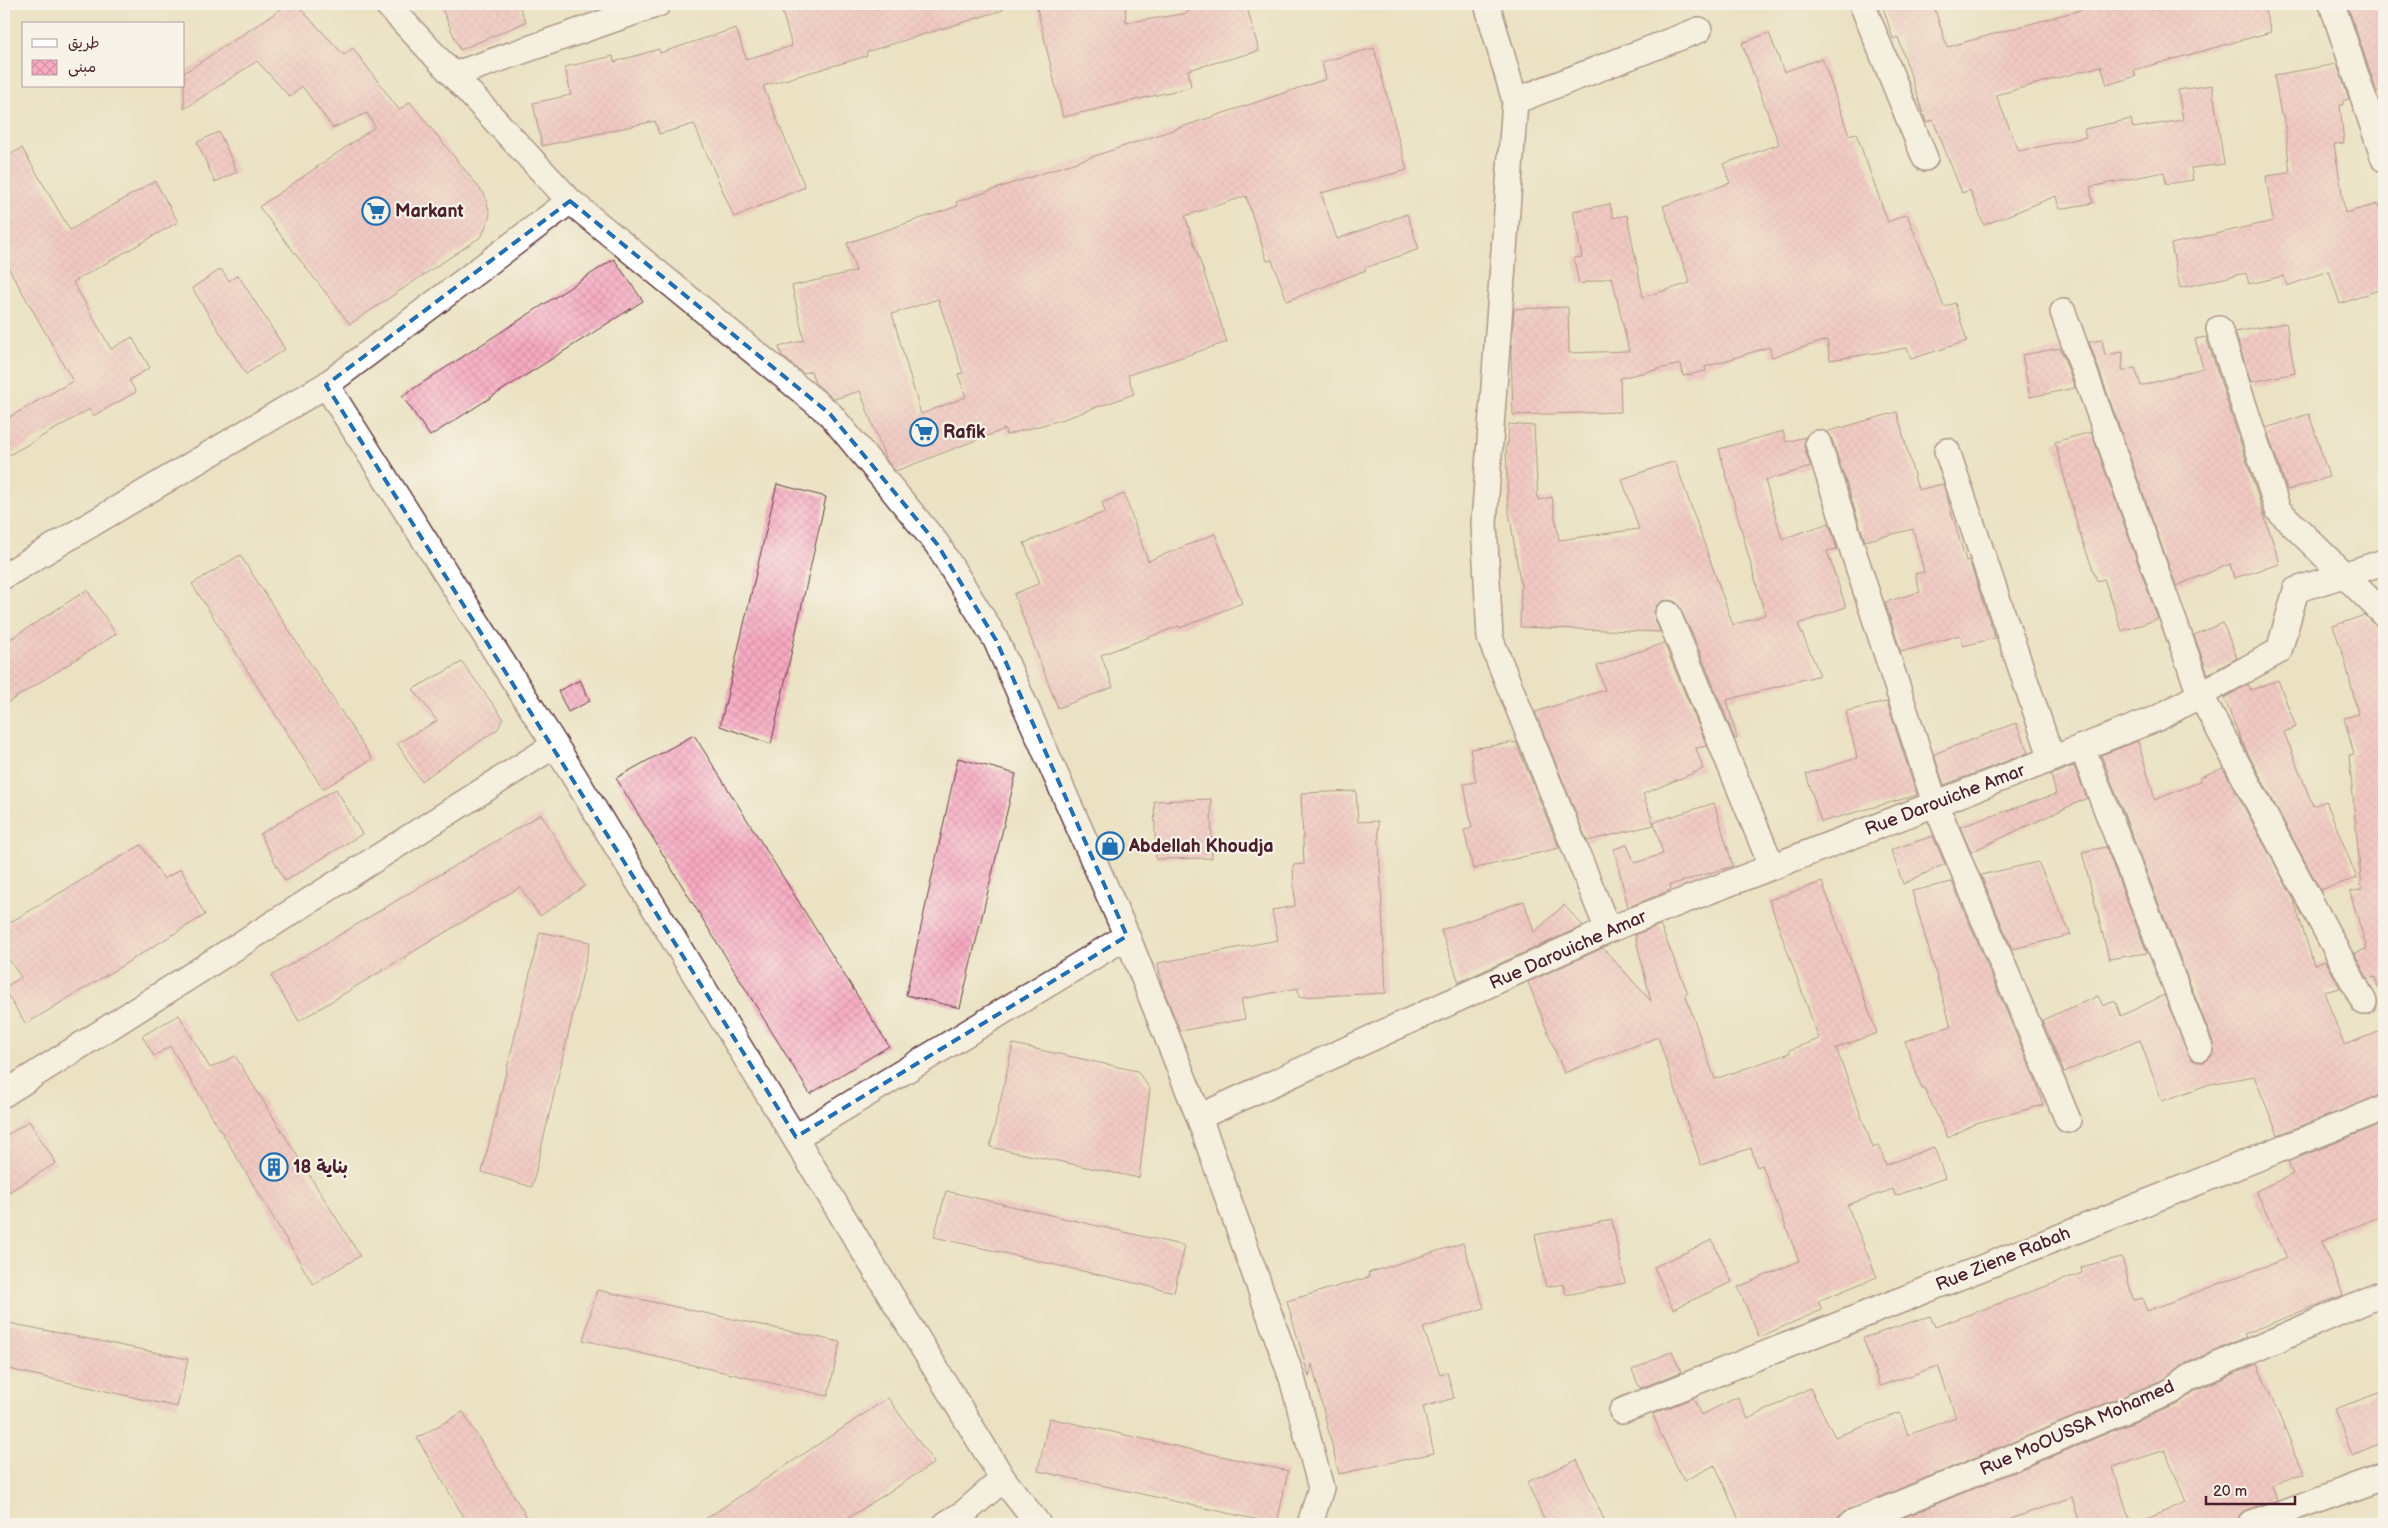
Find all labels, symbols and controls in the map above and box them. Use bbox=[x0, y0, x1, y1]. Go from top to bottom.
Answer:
legend bbox=[22, 22, 185, 88]
text: طريق bbox=[68, 34, 100, 53]
text: مبنى bbox=[68, 58, 96, 77]
supermarket icon: Markant bbox=[361, 196, 391, 226]
place label: Markant bbox=[395, 201, 464, 222]
supermarket icon: Rafik bbox=[909, 417, 939, 447]
place label: Rafik bbox=[943, 422, 986, 443]
street label: Rue Darouiche Amar bbox=[1862, 760, 2028, 840]
shop icon: Abdellah Khoudja bbox=[1095, 831, 1125, 861]
place label: Abdellah Khoudja bbox=[1128, 836, 1274, 857]
street label: Rue Darouiche Amar bbox=[1486, 906, 1650, 994]
building icon: بناية 18 bbox=[259, 1152, 289, 1182]
place label: بناية 18 bbox=[293, 1157, 348, 1178]
street label: Rue Ziene Rabah bbox=[1933, 1222, 2073, 1296]
street label: Rue MoOUSSA Mohamed bbox=[1977, 1376, 2177, 1480]
scale bar bbox=[2206, 1473, 2294, 1505]
text: 20 m bbox=[2213, 1482, 2247, 1501]

